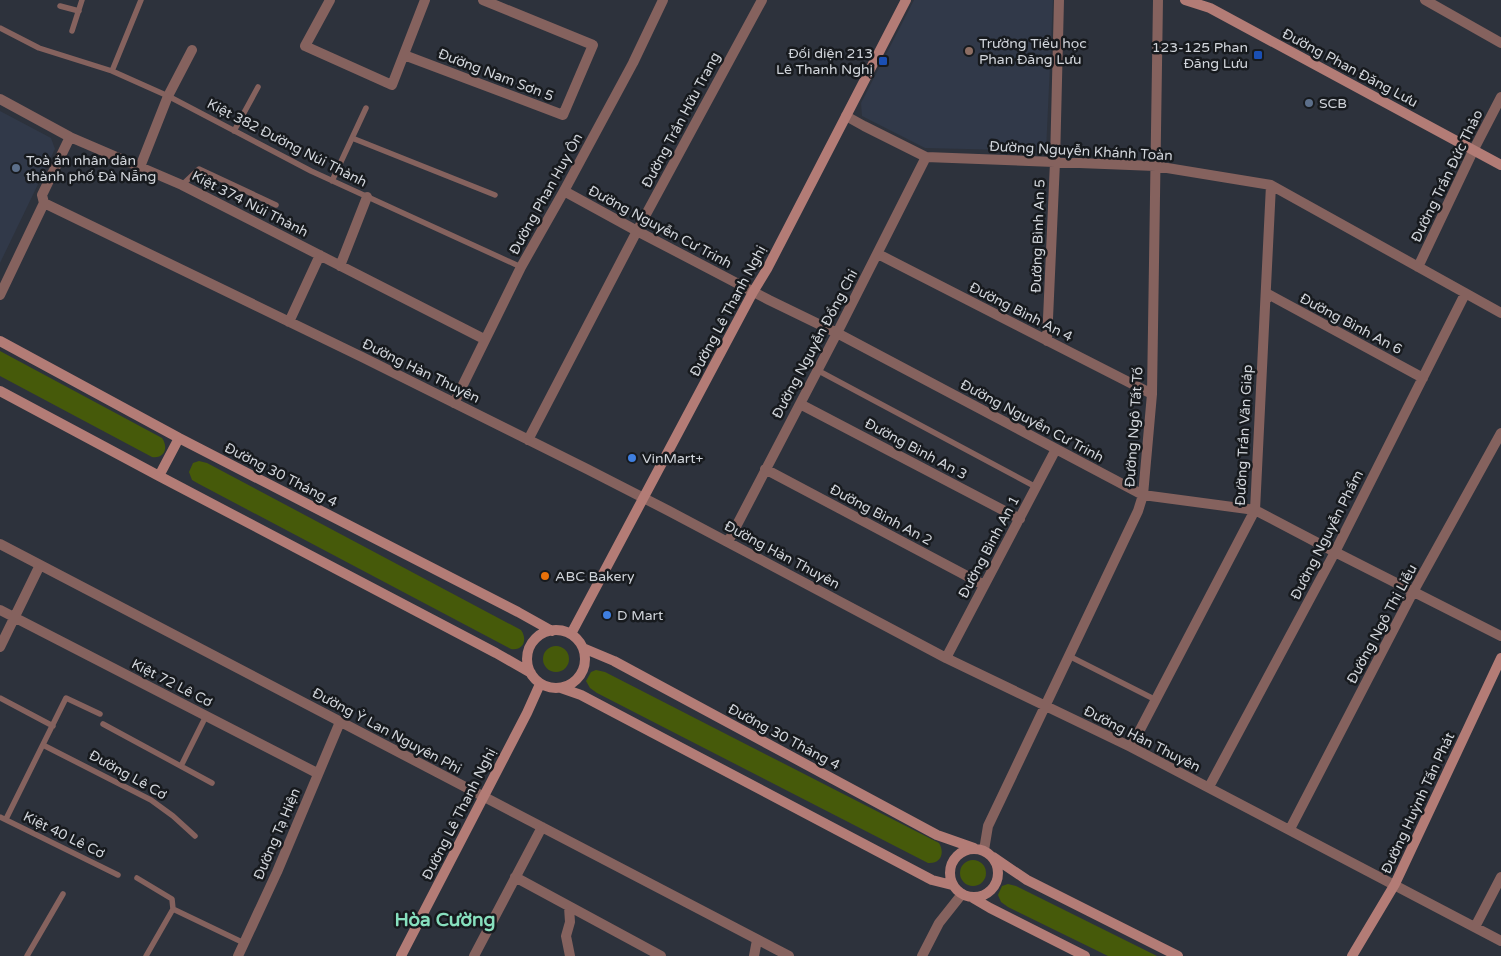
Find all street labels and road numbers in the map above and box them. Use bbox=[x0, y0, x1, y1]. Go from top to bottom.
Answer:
street label: Đường Phan Đăng Lưu bbox=[1279, 25, 1421, 111]
street label: Đường Nam Sơn 5 bbox=[436, 45, 556, 105]
street label: Đường Trần Hữu Trang bbox=[638, 49, 724, 191]
street label: Kiệt 382 Đường Núi Thành bbox=[204, 95, 370, 191]
street label: Đường Trần Đức Thảo bbox=[1408, 107, 1486, 245]
street label: Đường Phan Huy Ôn bbox=[506, 130, 586, 258]
street label: Đường Nguyễn Khánh Toàn bbox=[989, 138, 1173, 164]
street label: Kiệt 374 Núi Thành bbox=[189, 167, 311, 241]
street label: Đường Bình An 5 bbox=[1028, 179, 1048, 293]
street label: Đường Nguyễn Cư Trinh bbox=[585, 182, 735, 272]
street label: Đường Lê Thanh Nghị bbox=[686, 243, 770, 379]
street label: Đường Nguyễn Đổng Chi bbox=[768, 267, 862, 421]
street label: Đường Bình An 4 bbox=[966, 279, 1076, 345]
street label: Đường Bình An 6 bbox=[1297, 290, 1405, 358]
street label: Đường Hàn Thuyên bbox=[359, 335, 483, 407]
street label: Đường Trần Văn Giáp bbox=[1232, 364, 1256, 506]
street label: Đường Ngô Tất Tố bbox=[1121, 366, 1147, 488]
street label: Đường Nguyễn Cư Trinh bbox=[957, 376, 1107, 466]
street label: Đường Bình An 3 bbox=[862, 415, 970, 483]
street label: Đường 30 Tháng 4 bbox=[222, 439, 341, 511]
street label: Đường Nguyễn Phẩm bbox=[1287, 467, 1367, 603]
street label: Đường Bình An 2 bbox=[827, 481, 935, 549]
street label: Đường Bình An 1 bbox=[955, 493, 1023, 601]
street label: Đường Hàn Thuyên bbox=[721, 517, 843, 593]
street label: Đường Ngô Thị Liễu bbox=[1343, 561, 1421, 687]
street label: Kiệt 72 Lê Cơ bbox=[129, 655, 215, 711]
street label: Đường Ỷ Lan Nguyên Phi bbox=[309, 684, 465, 778]
street label: Đường 30 Tháng 4 bbox=[725, 700, 843, 774]
street label: Đường Hàn Thuyên bbox=[1081, 702, 1203, 776]
street label: Đường Huỳnh Tấn Phát bbox=[1378, 729, 1459, 876]
street label: Đường Lê Thanh Nghị bbox=[418, 745, 500, 883]
street label: Đường Lê Cơ bbox=[86, 747, 170, 803]
street label: Đường Tạ Hiện bbox=[250, 786, 304, 882]
street label: Kiệt 40 Lê Cơ bbox=[20, 808, 108, 862]

